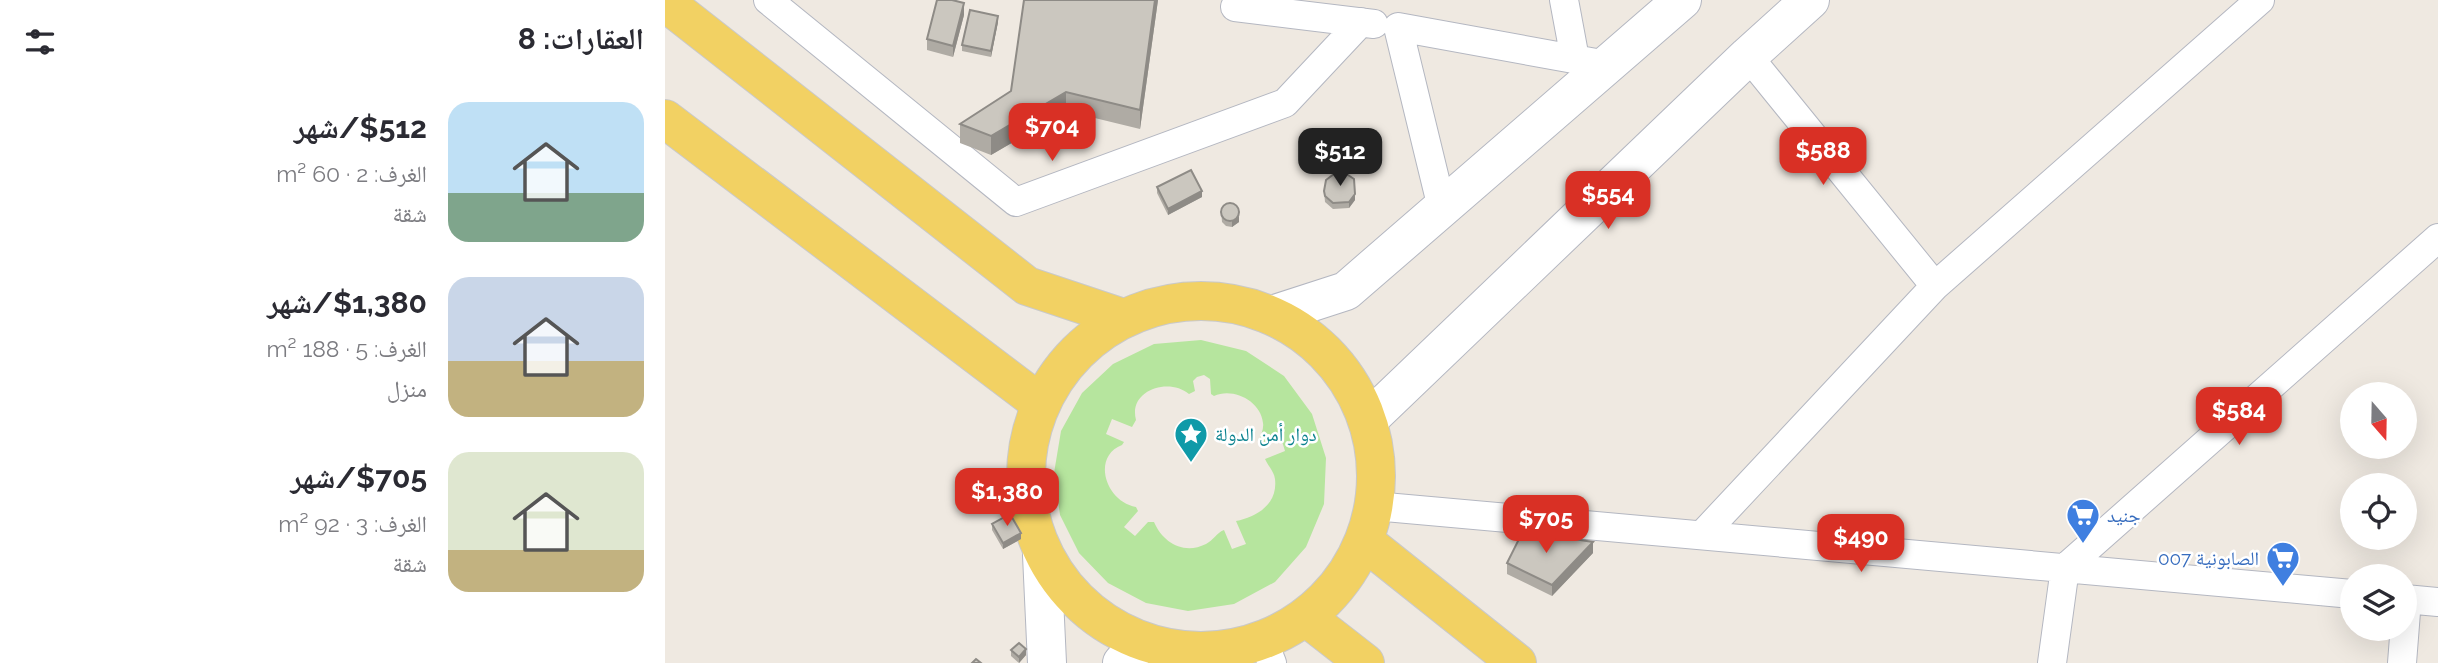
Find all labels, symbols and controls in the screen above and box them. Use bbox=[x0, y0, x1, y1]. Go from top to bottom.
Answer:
text: العقارات: 8 bbox=[518, 21, 644, 56]
icon: filters bbox=[21, 23, 59, 61]
pin: $704 bbox=[1011, 104, 1093, 163]
text: $512/شهر bbox=[294, 110, 427, 145]
text: $704 bbox=[1025, 112, 1079, 139]
pin: $512 bbox=[1299, 128, 1381, 188]
pin: $588 bbox=[1782, 128, 1864, 187]
icon: home bbox=[504, 130, 588, 214]
text: $588 bbox=[1795, 136, 1851, 163]
text: $512 bbox=[1314, 137, 1366, 164]
text: الغرف: 2 · 60 m² bbox=[276, 160, 427, 187]
pin: $554 bbox=[1567, 172, 1649, 231]
text: $554 bbox=[1581, 180, 1635, 207]
text: شقة bbox=[393, 200, 427, 227]
text: $1,380/شهر bbox=[267, 285, 427, 320]
icon: home bbox=[504, 305, 588, 389]
text: الغرف: 5 · 188 m² bbox=[266, 335, 427, 362]
text: منزل bbox=[387, 375, 427, 402]
north arrow bbox=[2340, 382, 2417, 458]
map controls bbox=[2340, 382, 2417, 641]
pin: $584 bbox=[2198, 388, 2280, 447]
text: $584 bbox=[2212, 396, 2266, 423]
place icon: دوار أمن الدولة bbox=[1172, 415, 1210, 464]
place label: دوار أمن الدولة bbox=[1215, 423, 1317, 446]
text: $705/شهر bbox=[290, 460, 427, 495]
pin: $1,380 bbox=[950, 468, 1064, 528]
button: locate bbox=[2340, 473, 2417, 550]
text: $1,380 bbox=[971, 477, 1043, 504]
icon: home bbox=[504, 480, 588, 564]
pin: $705 bbox=[1505, 496, 1587, 555]
supermarket icon: جنيد bbox=[2064, 496, 2102, 545]
text: $705 bbox=[1519, 504, 1573, 531]
place label: جنيد bbox=[2107, 504, 2140, 526]
text: الغرف: 3 · 92 m² bbox=[278, 510, 427, 537]
pin: $490 bbox=[1820, 514, 1902, 574]
text: $490 bbox=[1833, 523, 1889, 550]
supermarket icon: الصابونية 007 bbox=[2264, 539, 2302, 588]
place label: الصابونية 007 bbox=[2158, 547, 2259, 570]
text: شقة bbox=[393, 550, 427, 577]
button: layers bbox=[2340, 564, 2417, 641]

